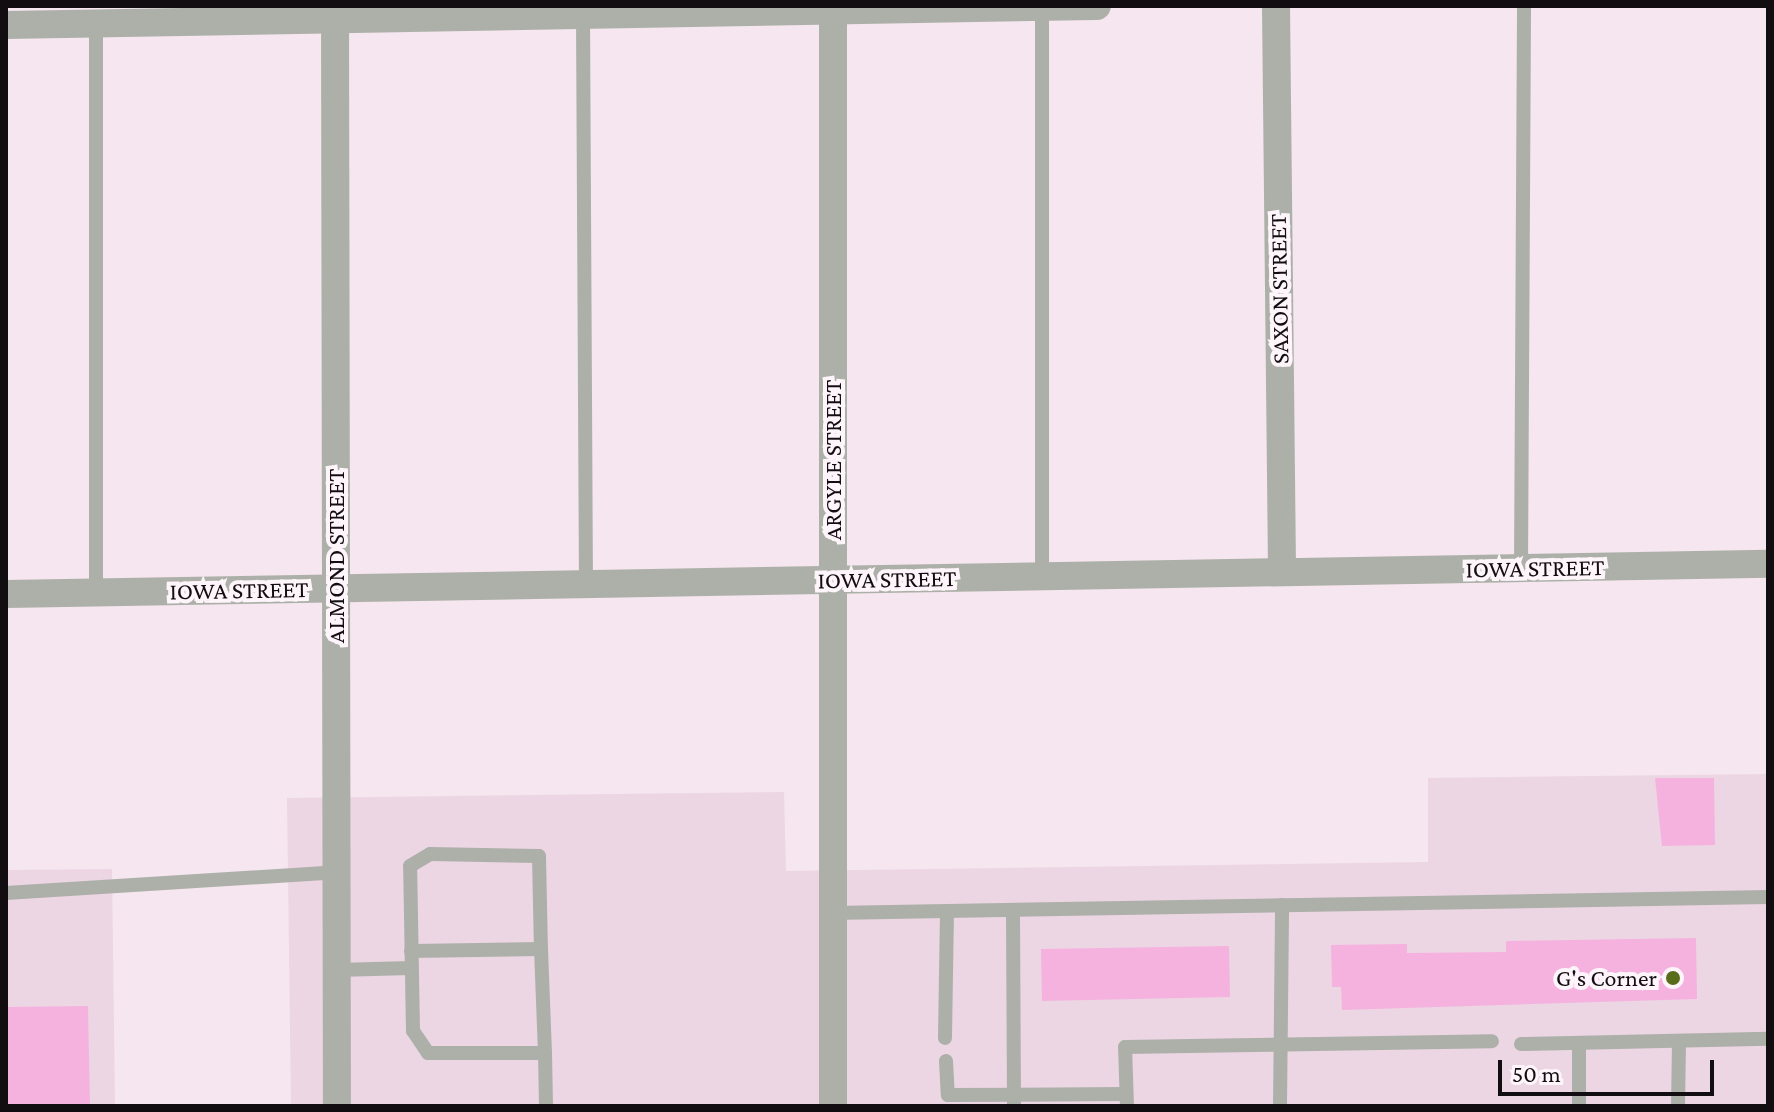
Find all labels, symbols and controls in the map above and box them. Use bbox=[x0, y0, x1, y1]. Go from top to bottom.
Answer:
street label: SAXON STREET bbox=[1263, 214, 1295, 364]
street label: ARGYLE STREET bbox=[819, 380, 847, 540]
street label: ALMOND STREET bbox=[322, 469, 350, 643]
street label: IOWA STREET bbox=[1465, 552, 1605, 584]
street label: IOWA STREET bbox=[817, 563, 957, 595]
street label: IOWA STREET bbox=[169, 574, 309, 606]
place label: G's Corner bbox=[1556, 964, 1657, 992]
marker: G's Corner bbox=[1664, 969, 1682, 987]
scale bar bbox=[1502, 1044, 1718, 1094]
text: 50 m bbox=[1512, 1060, 1561, 1087]

